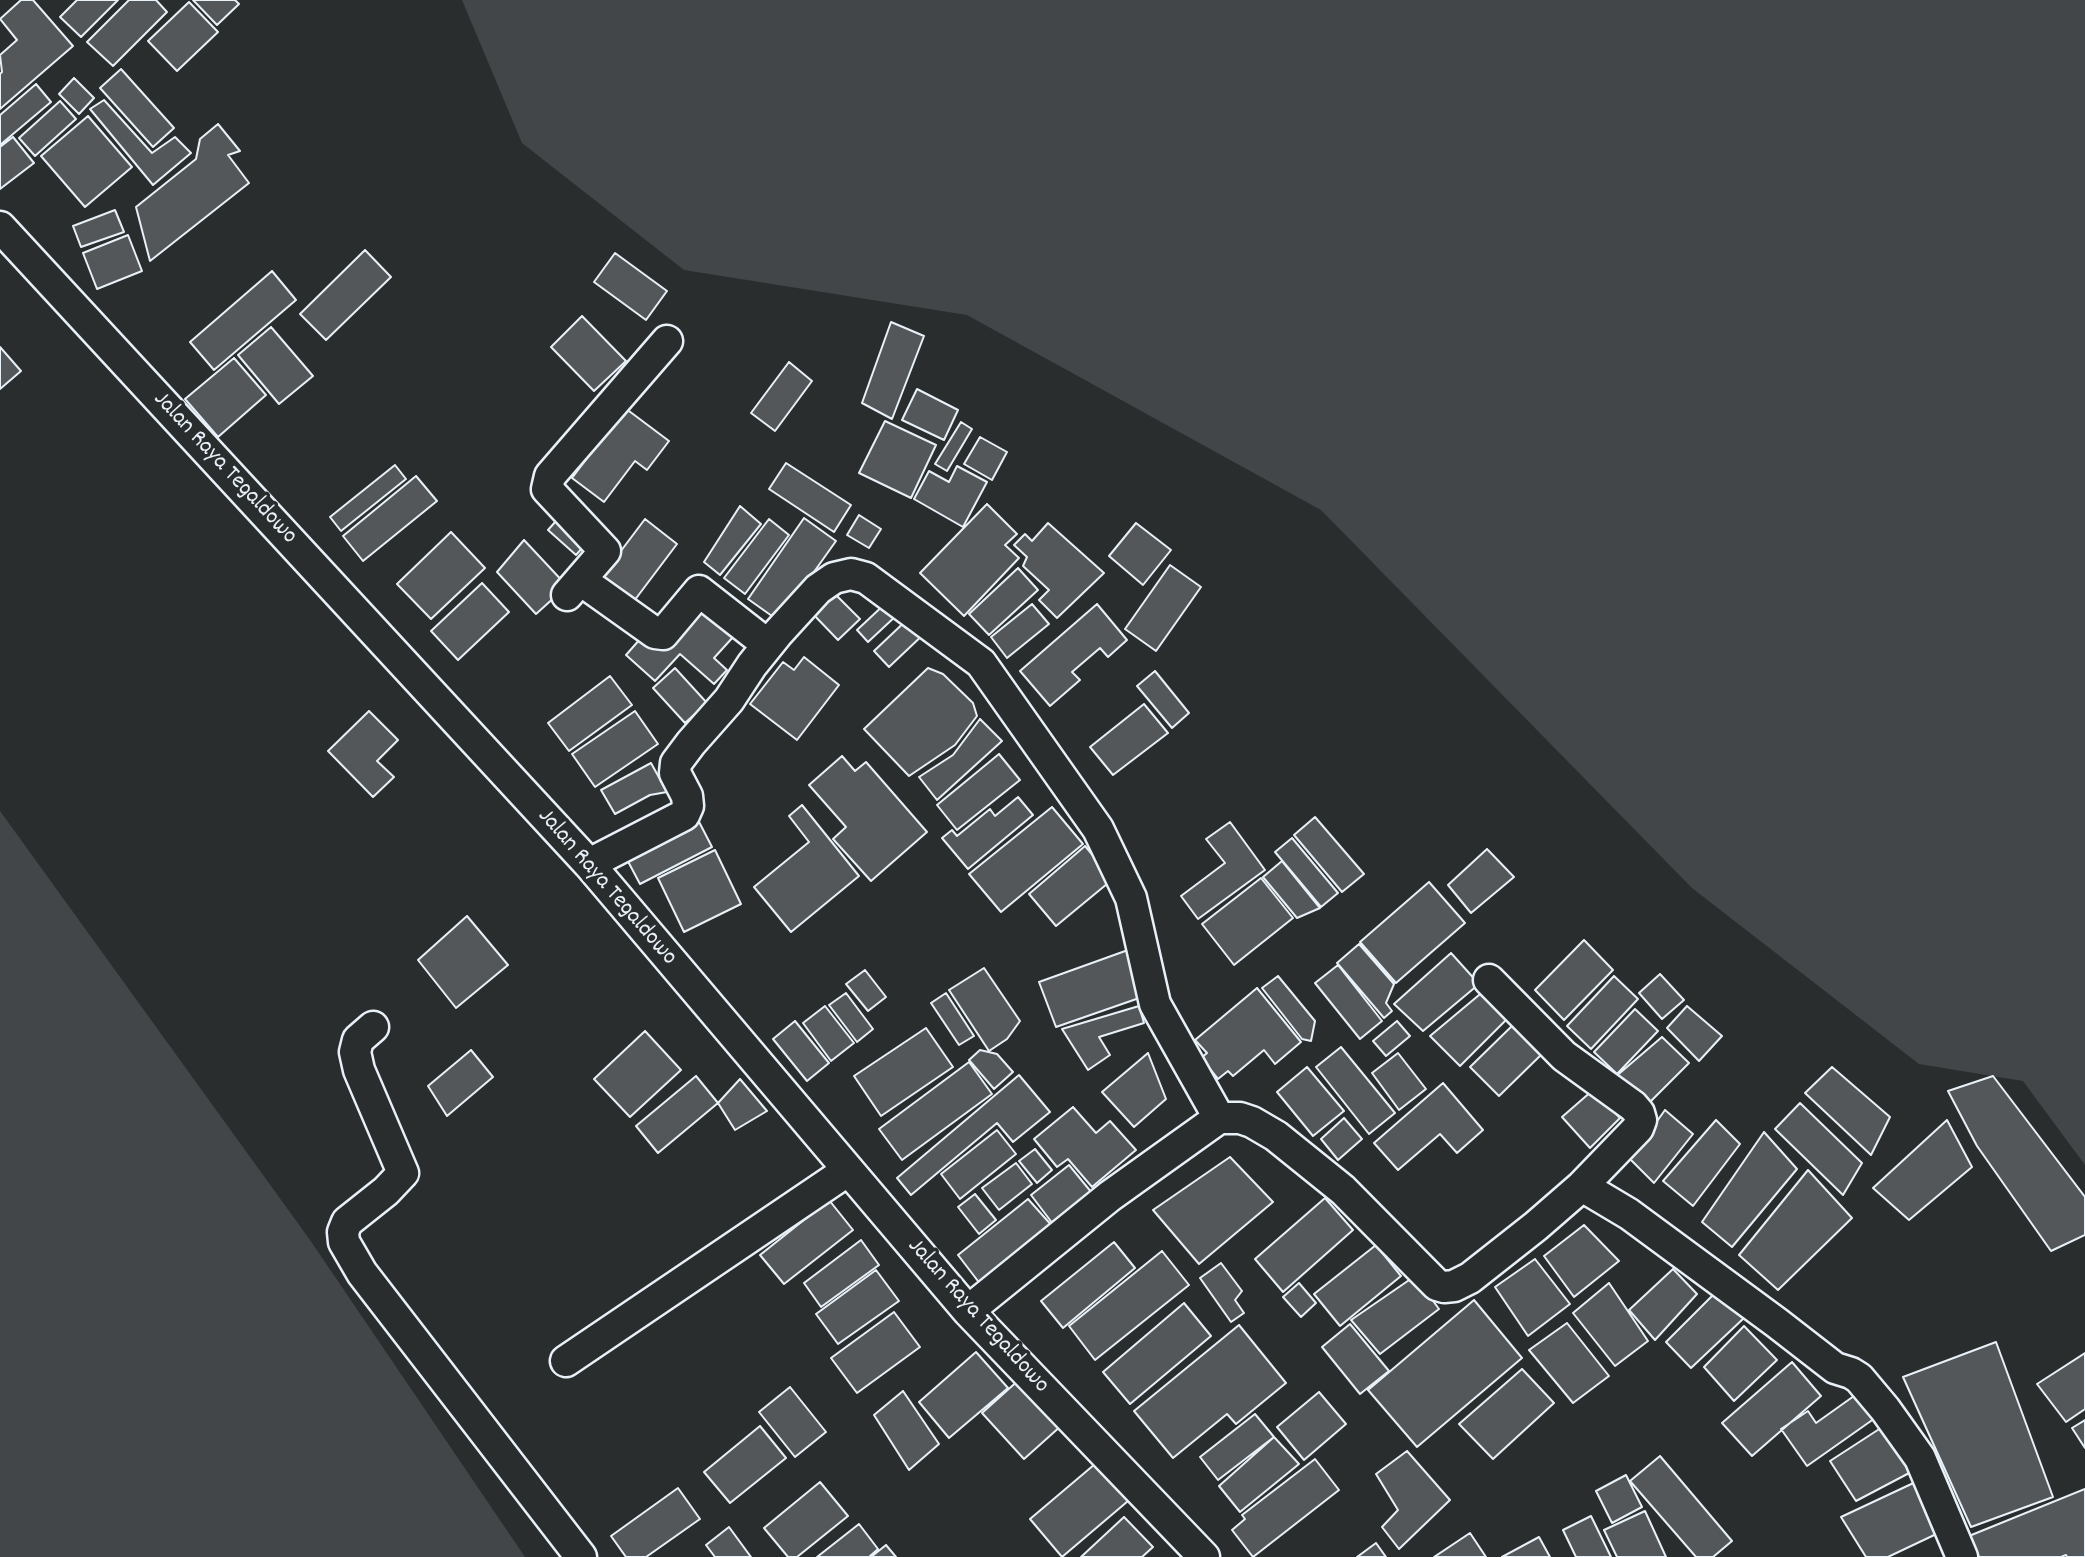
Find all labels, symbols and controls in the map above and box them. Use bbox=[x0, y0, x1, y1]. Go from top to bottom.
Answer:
street label: Jalan Raya Tegaldowo bbox=[146, 387, 302, 551]
street label: Jalan Raya Tegaldowo bbox=[530, 804, 682, 972]
street label: Jalan Raya Tegaldowo bbox=[900, 1234, 1054, 1400]

